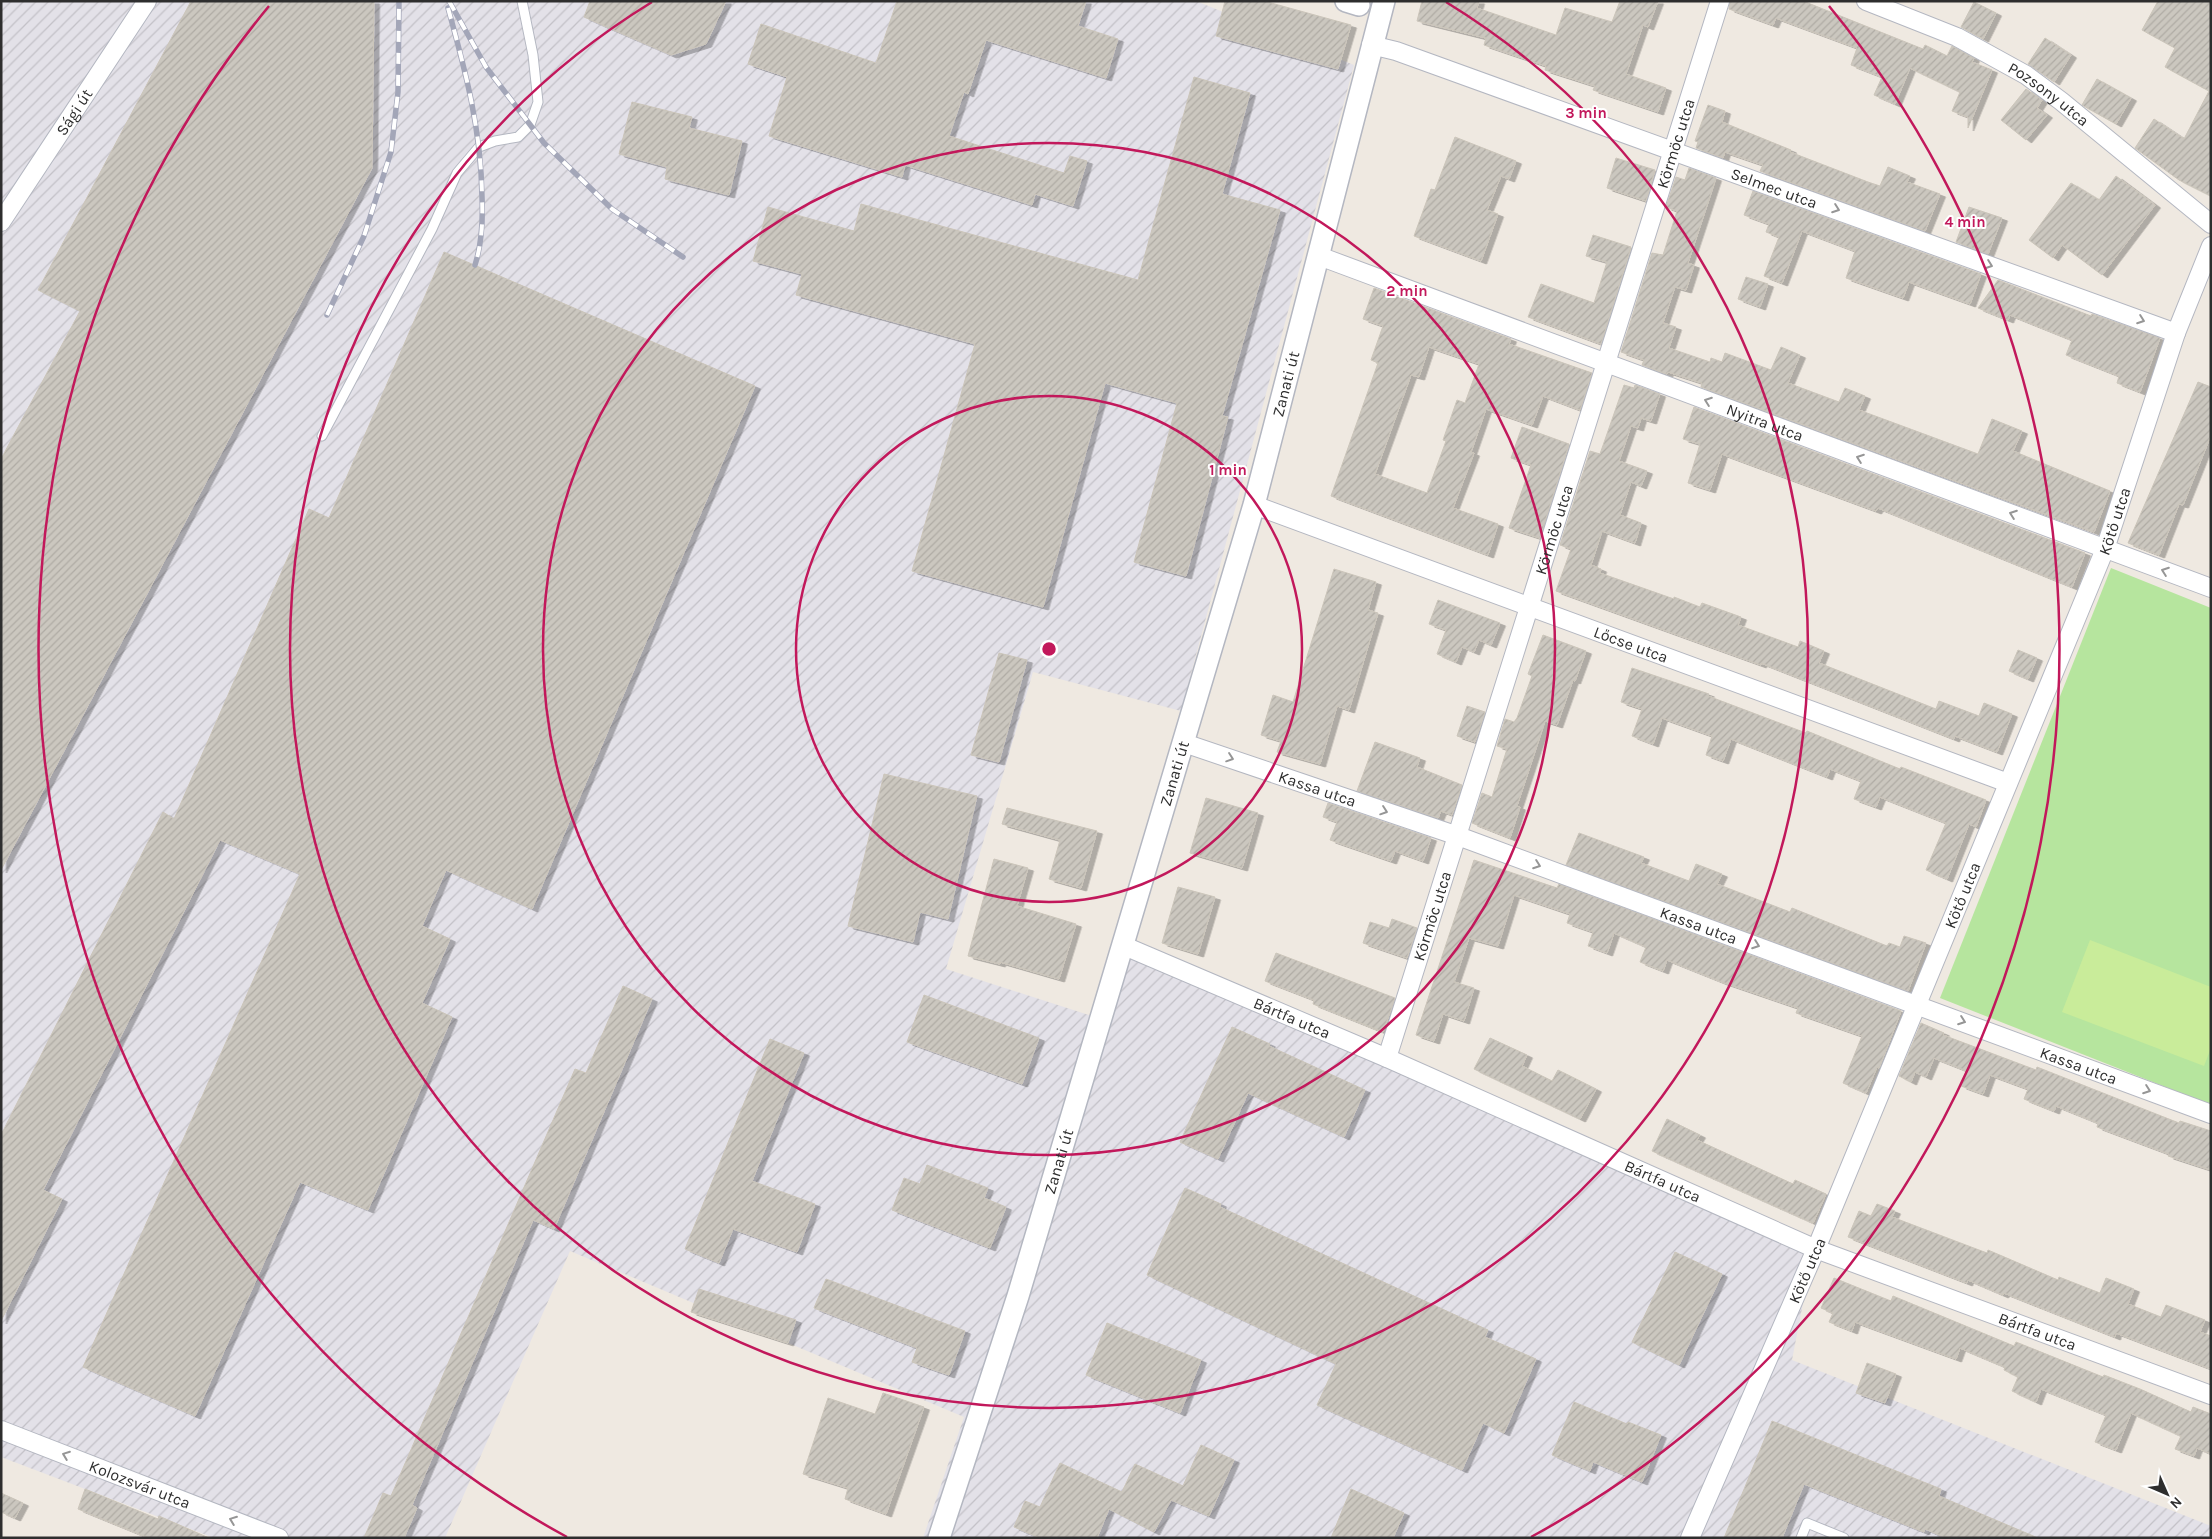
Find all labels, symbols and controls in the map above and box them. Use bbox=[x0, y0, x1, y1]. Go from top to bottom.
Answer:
street label: Pozsony utca bbox=[2005, 58, 2093, 130]
street label: Sági út bbox=[52, 85, 96, 139]
street label: Körmöc utca bbox=[1652, 96, 1698, 190]
text: 3 min bbox=[1565, 104, 1607, 122]
street label: Selmec utca bbox=[1729, 163, 1820, 212]
one-way arrow bbox=[1831, 203, 1840, 213]
text: 4 min bbox=[1944, 213, 1986, 231]
one-way arrow bbox=[1984, 259, 1992, 269]
text: 2 min bbox=[1386, 282, 1428, 300]
one-way arrow bbox=[2136, 314, 2145, 324]
street label: Zanati út bbox=[1268, 349, 1303, 419]
one-way arrow bbox=[1704, 397, 1713, 408]
street label: Nyitra utca bbox=[1724, 399, 1806, 445]
one-way arrow bbox=[1856, 454, 1865, 464]
text: 1 min bbox=[1209, 461, 1247, 479]
street label: Körmöc utca bbox=[1530, 482, 1576, 577]
street label: Kötő utca bbox=[2094, 485, 2134, 558]
one-way arrow bbox=[2009, 510, 2017, 520]
one-way arrow bbox=[2161, 567, 2170, 577]
street label: Lőcse utca bbox=[1591, 622, 1671, 666]
centre of rings bbox=[1040, 640, 1058, 658]
street label: Zanati út bbox=[1155, 738, 1193, 808]
one-way arrow bbox=[1226, 752, 1234, 762]
street label: Kassa utca bbox=[1276, 766, 1359, 810]
one-way arrow bbox=[1380, 805, 1388, 815]
one-way arrow bbox=[1533, 859, 1541, 869]
street label: Kötő utca bbox=[1940, 859, 1984, 931]
street label: Körmöc utca bbox=[1409, 869, 1455, 963]
street label: Kassa utca bbox=[1658, 902, 1740, 948]
one-way arrow bbox=[1751, 939, 1759, 949]
street label: Bártfa utca bbox=[1251, 993, 1333, 1042]
one-way arrow bbox=[1958, 1015, 1966, 1025]
street label: Kassa utca bbox=[2037, 1042, 2120, 1088]
one-way arrow bbox=[2143, 1085, 2151, 1095]
street label: Zanati út bbox=[1039, 1127, 1077, 1196]
street label: Bártfa utca bbox=[1622, 1156, 1704, 1206]
street label: Kötő utca bbox=[1784, 1235, 1829, 1306]
street label: Bártfa utca bbox=[1996, 1308, 2079, 1354]
one-way arrow bbox=[62, 1451, 70, 1461]
street label: Kolozsvár utca bbox=[87, 1456, 193, 1512]
north arrow bbox=[2142, 1469, 2192, 1519]
text: N bbox=[2166, 1493, 2185, 1512]
one-way arrow bbox=[230, 1516, 238, 1526]

